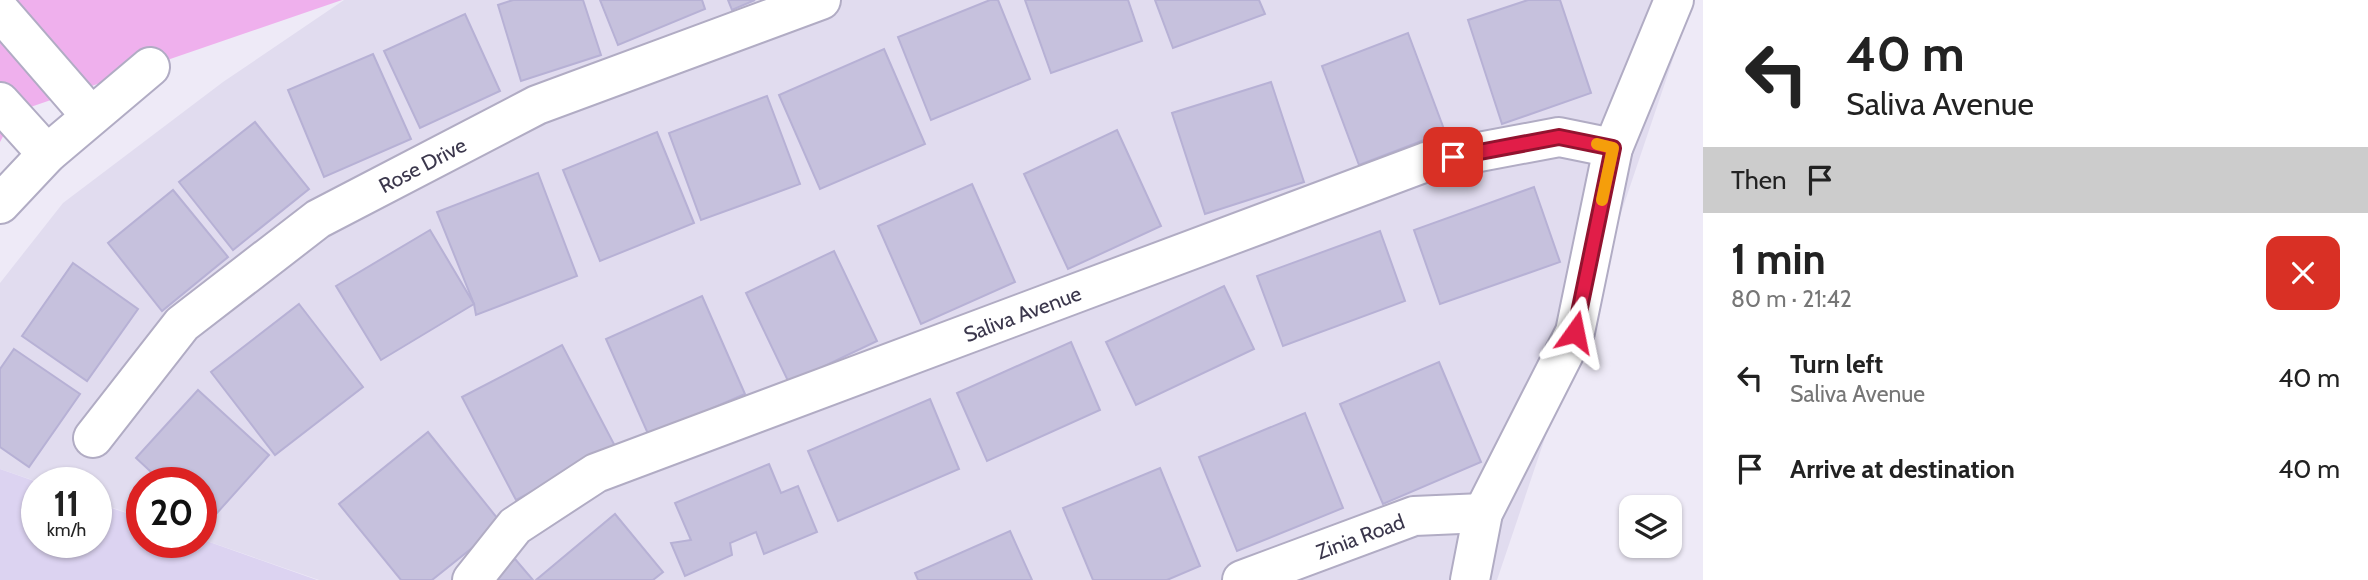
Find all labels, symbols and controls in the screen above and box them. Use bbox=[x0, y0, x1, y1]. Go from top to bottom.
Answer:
text: 40 m bbox=[1846, 24, 1965, 83]
icon: left bbox=[1731, 28, 1822, 119]
text: Saliva Avenue bbox=[1846, 84, 2034, 123]
pin bbox=[1423, 127, 1483, 187]
street label: Rose Drive bbox=[374, 132, 470, 198]
icon: arrive bbox=[1434, 138, 1472, 176]
icon: arrive bbox=[1801, 161, 1839, 199]
text: Then bbox=[1731, 164, 1787, 196]
text: 1 min bbox=[1731, 233, 1826, 285]
button: close bbox=[2266, 236, 2340, 310]
street label: Saliva Avenue bbox=[960, 280, 1085, 347]
text: 80 m · 21:42 bbox=[1731, 285, 1852, 313]
position arrow bbox=[1538, 295, 1612, 369]
text: Turn left bbox=[1790, 348, 1883, 380]
icon: left bbox=[1731, 359, 1769, 397]
text: 40 m bbox=[2278, 362, 2340, 394]
text: Saliva Avenue bbox=[1790, 380, 1925, 408]
icon: arrive bbox=[1731, 450, 1769, 488]
text: Arrive at destination bbox=[1790, 453, 2015, 485]
text: 40 m bbox=[2278, 453, 2340, 485]
speed limit sign: 20 bbox=[126, 467, 217, 558]
text: 11 bbox=[54, 482, 79, 525]
map controls bbox=[1619, 495, 1682, 558]
button: layers bbox=[1619, 495, 1682, 558]
street label: Zinia Road bbox=[1312, 508, 1408, 564]
text: km/h bbox=[47, 519, 86, 541]

